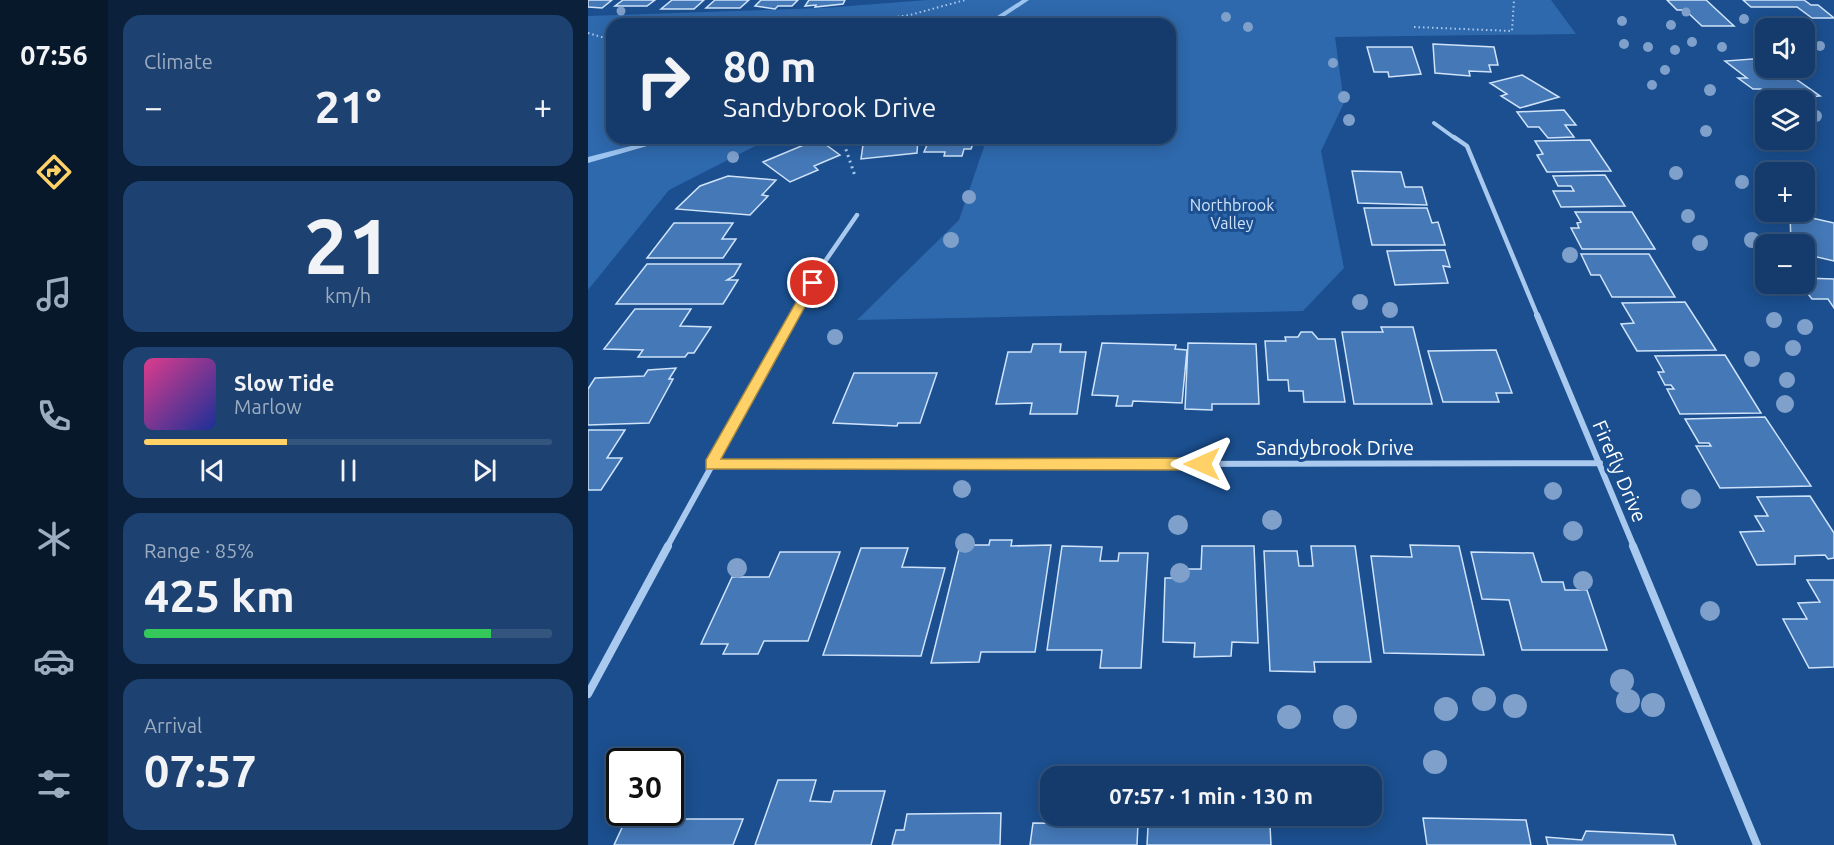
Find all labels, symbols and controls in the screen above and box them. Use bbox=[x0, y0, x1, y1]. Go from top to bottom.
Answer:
map controls bbox=[1755, 18, 1815, 294]
button: sound bbox=[1755, 18, 1815, 78]
text: 07:56 bbox=[20, 40, 88, 70]
icon: right bbox=[624, 42, 702, 120]
text: 80 m bbox=[723, 43, 817, 90]
text: Climate bbox=[144, 50, 213, 73]
text: 21° bbox=[315, 81, 381, 132]
text: − bbox=[144, 88, 163, 125]
text: + bbox=[533, 88, 552, 125]
button: layers bbox=[1755, 90, 1815, 150]
text: Sandybrook Drive bbox=[723, 92, 937, 122]
icon: directions bbox=[33, 151, 75, 193]
button: + bbox=[1755, 162, 1815, 222]
park label: Northbrook Valley bbox=[1190, 196, 1274, 232]
text: 21 bbox=[304, 201, 392, 289]
button: − bbox=[1755, 234, 1815, 294]
pin bbox=[787, 257, 838, 308]
icon: arrive bbox=[796, 266, 829, 299]
icon: music bbox=[33, 273, 75, 315]
text: km/h bbox=[325, 284, 371, 307]
text: Slow Tide bbox=[234, 370, 334, 395]
icon: phone bbox=[33, 395, 75, 437]
text: Marlow bbox=[234, 395, 302, 418]
street label: Firefly Drive bbox=[1588, 417, 1652, 525]
position arrow bbox=[1170, 432, 1234, 496]
street label: Sandybrook Drive bbox=[1256, 436, 1414, 459]
icon: previous bbox=[196, 454, 229, 487]
icon: pause bbox=[332, 454, 365, 487]
icon: next bbox=[468, 454, 501, 487]
icon: climate bbox=[33, 518, 75, 560]
text: Range · 85% bbox=[144, 539, 254, 562]
text: 425 km bbox=[144, 570, 295, 621]
icon: car bbox=[33, 640, 75, 682]
text: Arrival bbox=[144, 714, 202, 737]
text: 07:57 bbox=[144, 745, 257, 796]
speed limit sign: 30 bbox=[606, 748, 684, 826]
icon: filters bbox=[33, 763, 75, 805]
text: 07:57 · 1 min · 130 m bbox=[1109, 783, 1313, 808]

